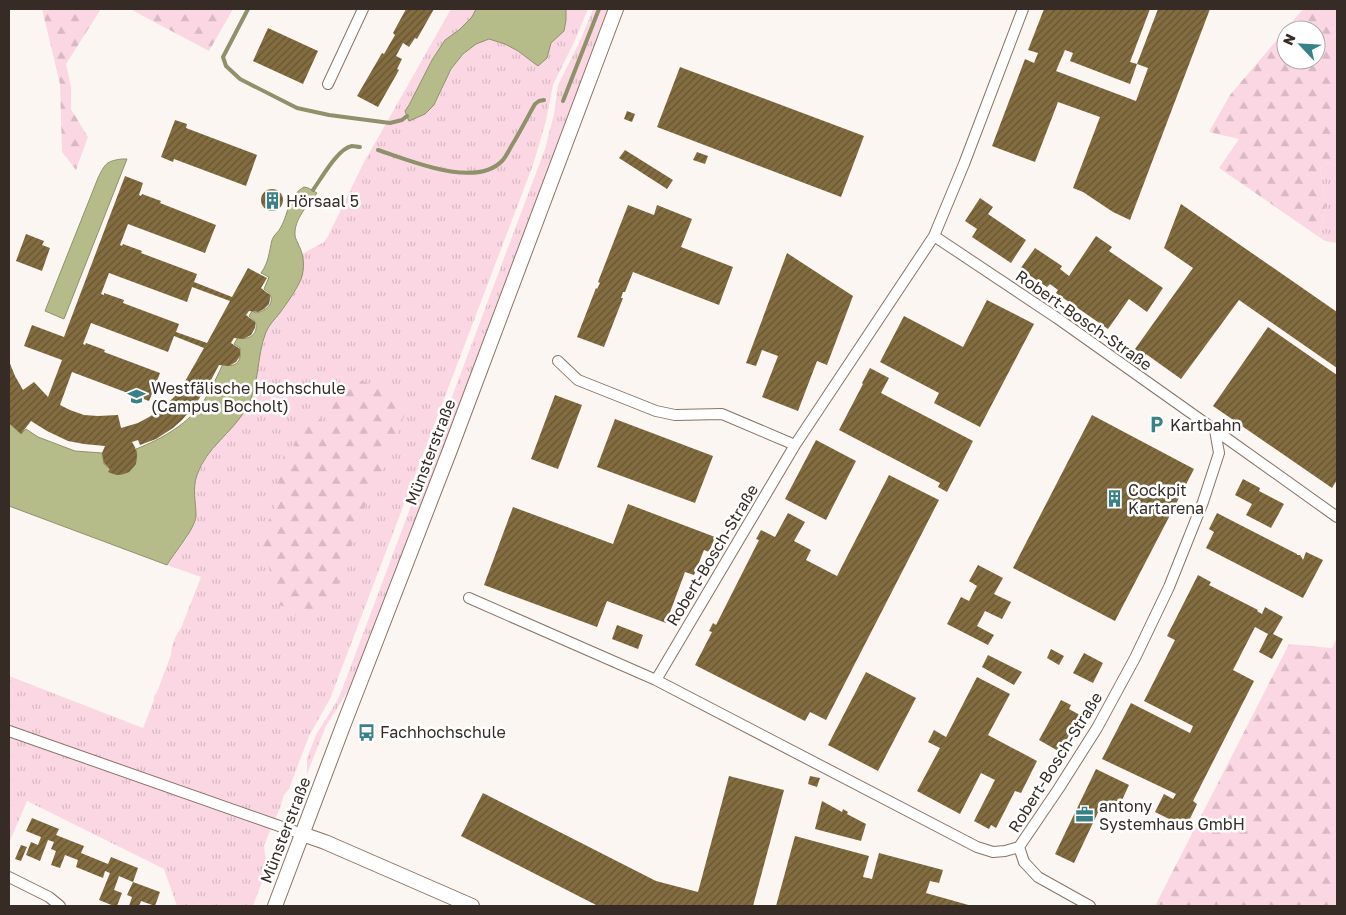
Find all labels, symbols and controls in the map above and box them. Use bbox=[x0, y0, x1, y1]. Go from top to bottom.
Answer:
north arrow bbox=[1276, 20, 1326, 70]
text: N bbox=[1279, 31, 1299, 48]
building icon: Hörsaal 5 bbox=[262, 191, 282, 211]
place label: Hörsaal 5 bbox=[286, 191, 359, 211]
street label: Robert-Bosch-Straße bbox=[1012, 265, 1156, 375]
place label: Westfälische Hochschule (Campus Bocholt) bbox=[151, 378, 345, 416]
school or university icon: Westfälische Hochschule (Campus Bocholt) bbox=[127, 387, 147, 407]
street label: Münsterstraße bbox=[401, 396, 459, 508]
parking icon: Kartbahn bbox=[1146, 415, 1166, 435]
place label: Kartbahn bbox=[1170, 415, 1241, 435]
place label: Cockpit Kartarena bbox=[1128, 480, 1204, 518]
street label: Robert-Bosch-Straße bbox=[662, 481, 762, 629]
building icon: Cockpit Kartarena bbox=[1104, 489, 1124, 509]
street label: Robert-Bosch-Straße bbox=[1004, 688, 1106, 836]
bus stop icon: Fachhochschule bbox=[356, 722, 376, 742]
place label: Fachhochschule bbox=[380, 722, 506, 742]
street label: Münsterstraße bbox=[256, 774, 314, 886]
place label: antony Systemhaus GmbH bbox=[1099, 796, 1245, 834]
office icon: antony Systemhaus GmbH bbox=[1075, 805, 1095, 825]

